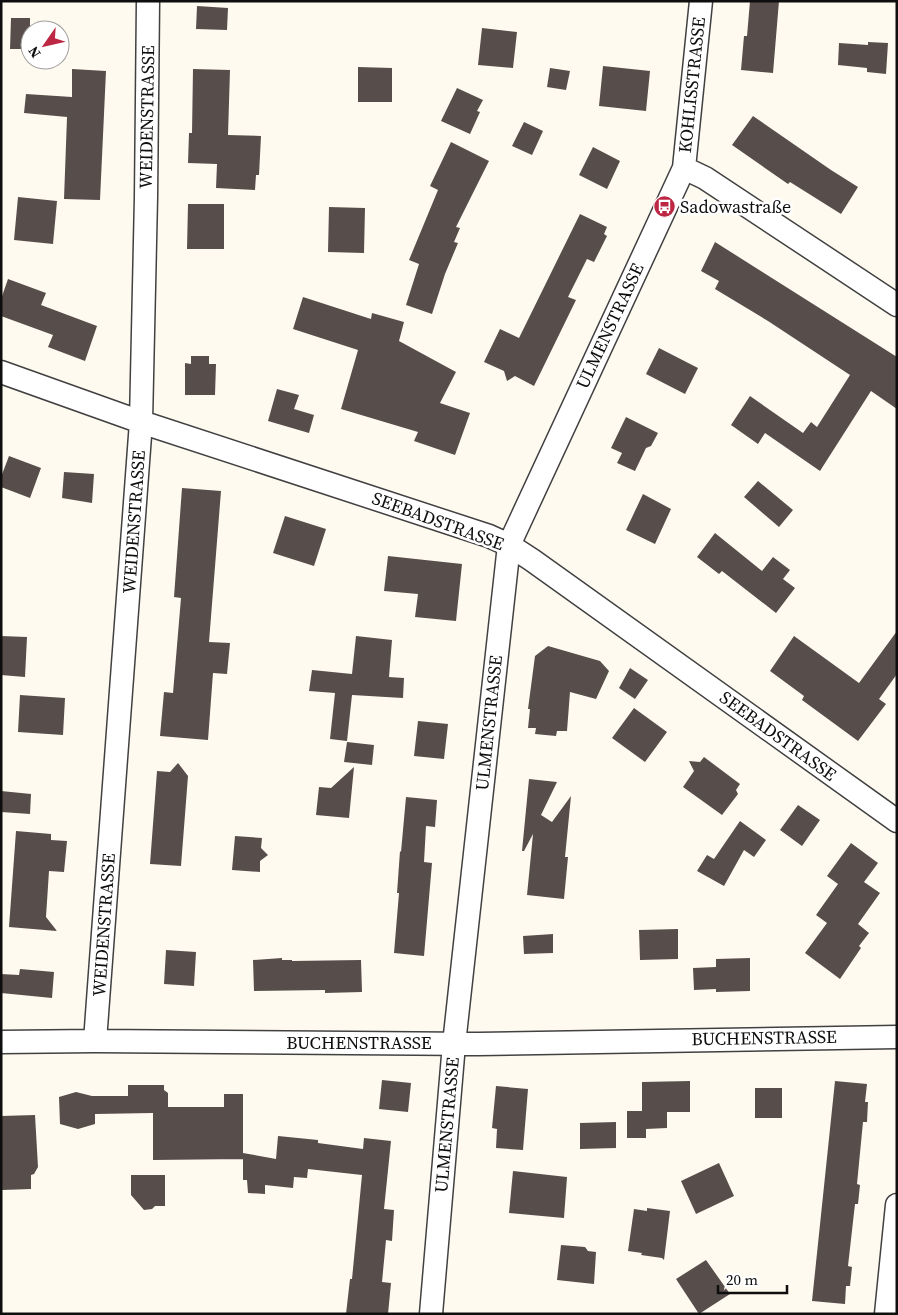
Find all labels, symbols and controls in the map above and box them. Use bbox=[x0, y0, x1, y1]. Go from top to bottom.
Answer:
street label: KOHLISSTRASSE bbox=[672, 16, 711, 154]
north arrow bbox=[20, 20, 70, 70]
text: N bbox=[23, 42, 45, 62]
street label: WEIDENSTRASSE bbox=[133, 45, 160, 189]
place label: Sadowastraße bbox=[680, 194, 791, 219]
bus stop icon: Sadowastraße bbox=[652, 195, 676, 219]
street label: ULMENSTRASSE bbox=[569, 259, 650, 393]
street label: WEIDENSTRASSE bbox=[116, 449, 151, 595]
street label: SEEBADSTRASSE bbox=[369, 485, 508, 556]
street label: ULMENSTRASSE bbox=[469, 654, 508, 792]
street label: SEEBADSTRASSE bbox=[715, 685, 842, 787]
street label: WEIDENSTRASSE bbox=[86, 852, 121, 998]
street label: BUCHENSTRASSE bbox=[691, 1024, 837, 1051]
street label: BUCHENSTRASSE bbox=[286, 1030, 432, 1055]
street label: ULMENSTRASSE bbox=[428, 1056, 465, 1194]
scale bar bbox=[718, 1262, 787, 1294]
text: 20 m bbox=[726, 1269, 758, 1290]

